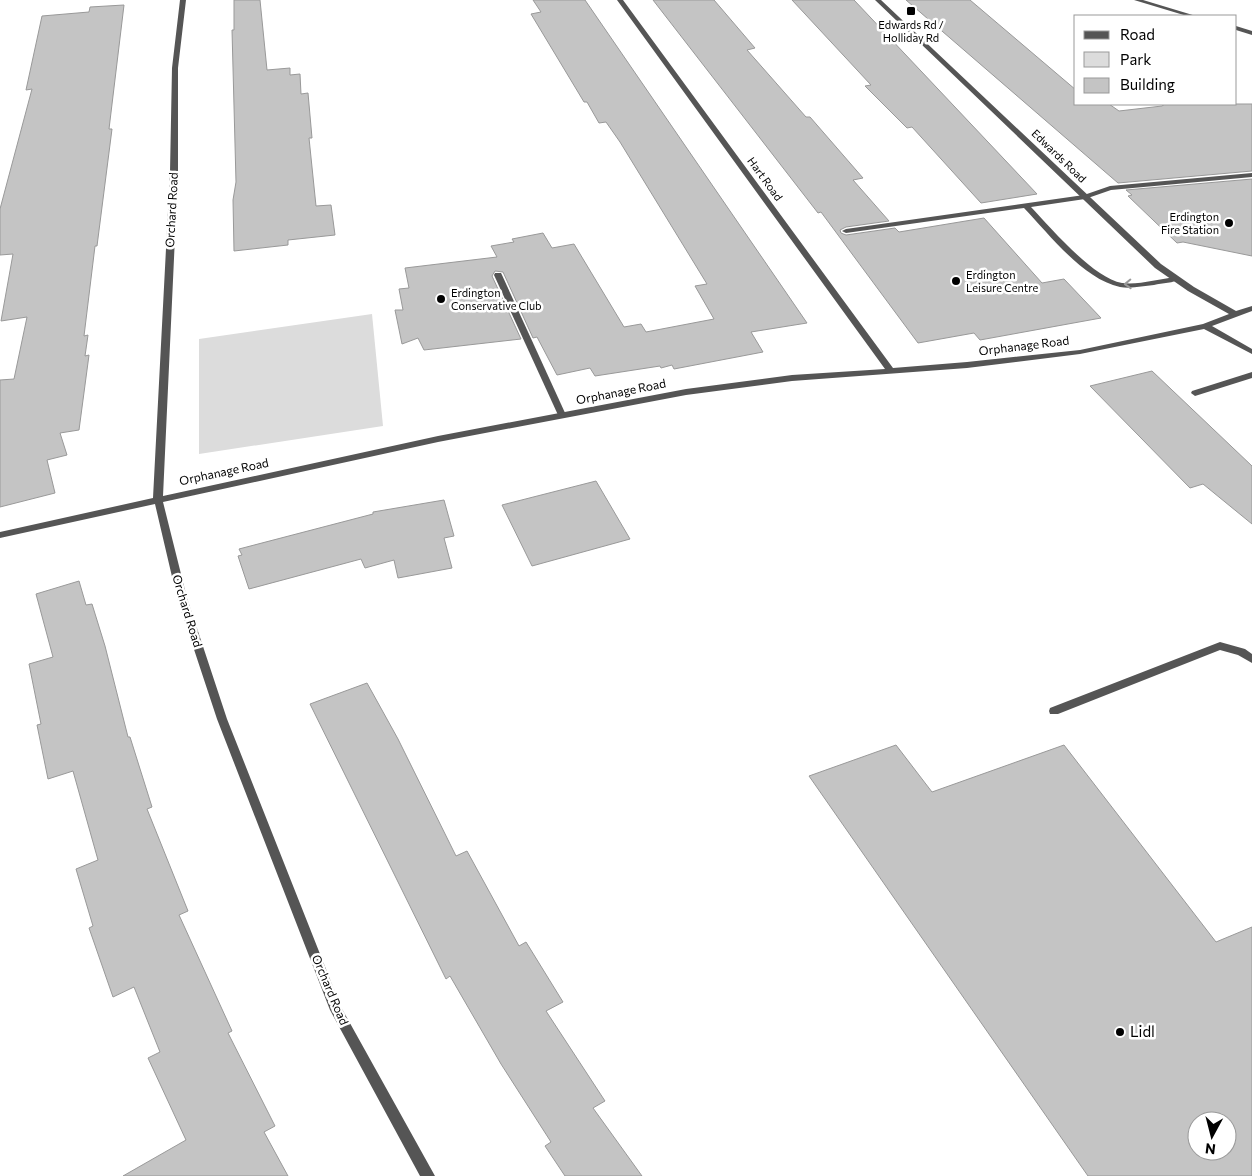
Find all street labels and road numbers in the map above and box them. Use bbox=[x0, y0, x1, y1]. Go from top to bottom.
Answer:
street label: Edwards Road bbox=[1029, 126, 1089, 185]
street label: Hart Road bbox=[745, 154, 786, 203]
street label: Orchard Road bbox=[162, 172, 180, 248]
street label: Orphanage Road bbox=[978, 333, 1070, 358]
street label: Orphanage Road bbox=[575, 375, 667, 407]
street label: Orphanage Road bbox=[178, 455, 270, 487]
street label: Orchard Road bbox=[170, 573, 206, 649]
street label: Orchard Road bbox=[310, 952, 352, 1027]

